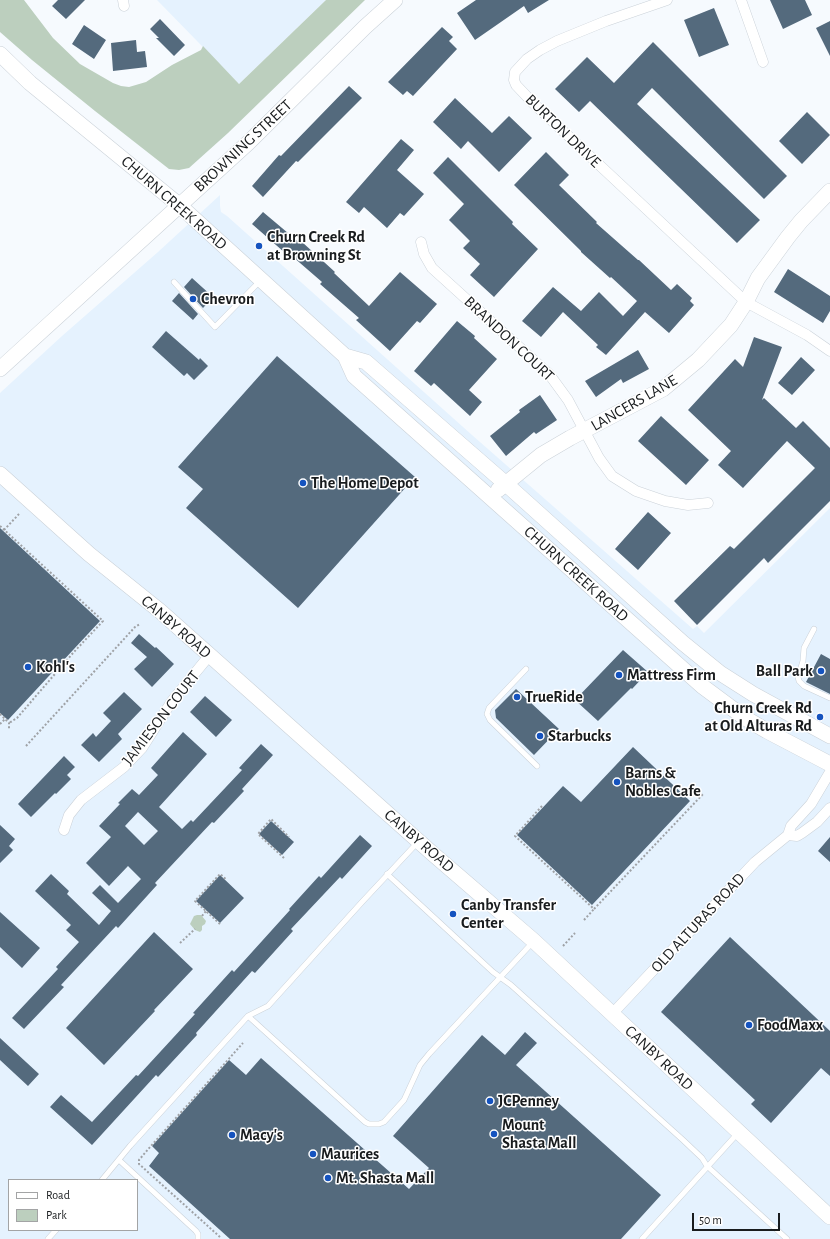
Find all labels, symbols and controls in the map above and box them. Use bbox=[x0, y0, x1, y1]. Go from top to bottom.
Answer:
street label: BURTON DRIVE bbox=[521, 90, 605, 172]
street label: BROWNING STREET bbox=[190, 96, 296, 196]
street label: CHURN CREEK ROAD bbox=[117, 152, 231, 254]
place label: Churn Creek Rd at Browning St bbox=[267, 227, 365, 265]
marker: Churn Creek Rd at Browning St bbox=[254, 241, 264, 251]
place label: Chevron bbox=[201, 289, 254, 309]
street label: BRANDON COURT bbox=[460, 292, 558, 386]
marker: Chevron bbox=[188, 294, 198, 304]
street label: LANCERS LANE bbox=[588, 371, 680, 435]
place label: The Home Depot bbox=[311, 473, 419, 493]
marker: The Home Depot bbox=[298, 478, 308, 488]
street label: CHURN CREEK ROAD bbox=[520, 522, 632, 626]
street label: CANBY ROAD bbox=[137, 591, 215, 663]
place label: Kohl's bbox=[36, 657, 75, 677]
place label: Ball Park bbox=[756, 661, 813, 681]
marker: Kohl's bbox=[23, 662, 33, 672]
place label: Mattress Firm bbox=[627, 665, 716, 685]
marker: Ball Park bbox=[816, 666, 826, 676]
street label: JAMIESON COURT bbox=[118, 667, 204, 769]
marker: Mattress Firm bbox=[614, 670, 624, 680]
place label: TrueRide bbox=[525, 687, 583, 707]
marker: TrueRide bbox=[512, 692, 522, 702]
place label: Churn Creek Rd at Old Alturas Rd bbox=[705, 698, 812, 736]
marker: Churn Creek Rd at Old Alturas Rd bbox=[815, 712, 825, 722]
place label: Starbucks bbox=[548, 726, 611, 746]
marker: Starbucks bbox=[535, 731, 545, 741]
place label: Barns & Nobles Cafe bbox=[625, 763, 701, 801]
marker: Barns & Nobles Cafe bbox=[612, 777, 622, 787]
street label: CANBY ROAD bbox=[380, 805, 458, 877]
street label: OLD ALTURAS ROAD bbox=[647, 869, 749, 977]
place label: Canby Transfer Center bbox=[461, 895, 556, 933]
marker: Canby Transfer Center bbox=[448, 909, 458, 919]
place label: FoodMaxx bbox=[757, 1015, 823, 1035]
marker: FoodMaxx bbox=[744, 1020, 754, 1030]
street label: CANBY ROAD bbox=[621, 1022, 697, 1094]
place label: JCPenney bbox=[498, 1091, 559, 1111]
marker: JCPenney bbox=[485, 1096, 495, 1106]
place label: Mount Shasta Mall bbox=[502, 1115, 576, 1153]
place label: Macy's bbox=[240, 1125, 283, 1145]
marker: Mount Shasta Mall bbox=[489, 1129, 499, 1139]
marker: Macy's bbox=[227, 1130, 237, 1140]
place label: Maurices bbox=[321, 1144, 379, 1164]
marker: Maurices bbox=[308, 1149, 318, 1159]
place label: Mt. Shasta Mall bbox=[336, 1168, 434, 1188]
marker: Mt. Shasta Mall bbox=[323, 1173, 333, 1183]
legend bbox=[8, 1179, 138, 1231]
text: Road bbox=[46, 1189, 70, 1201]
scale bar bbox=[694, 1205, 782, 1231]
text: Park bbox=[46, 1209, 67, 1221]
text: 50 m bbox=[699, 1214, 722, 1226]

